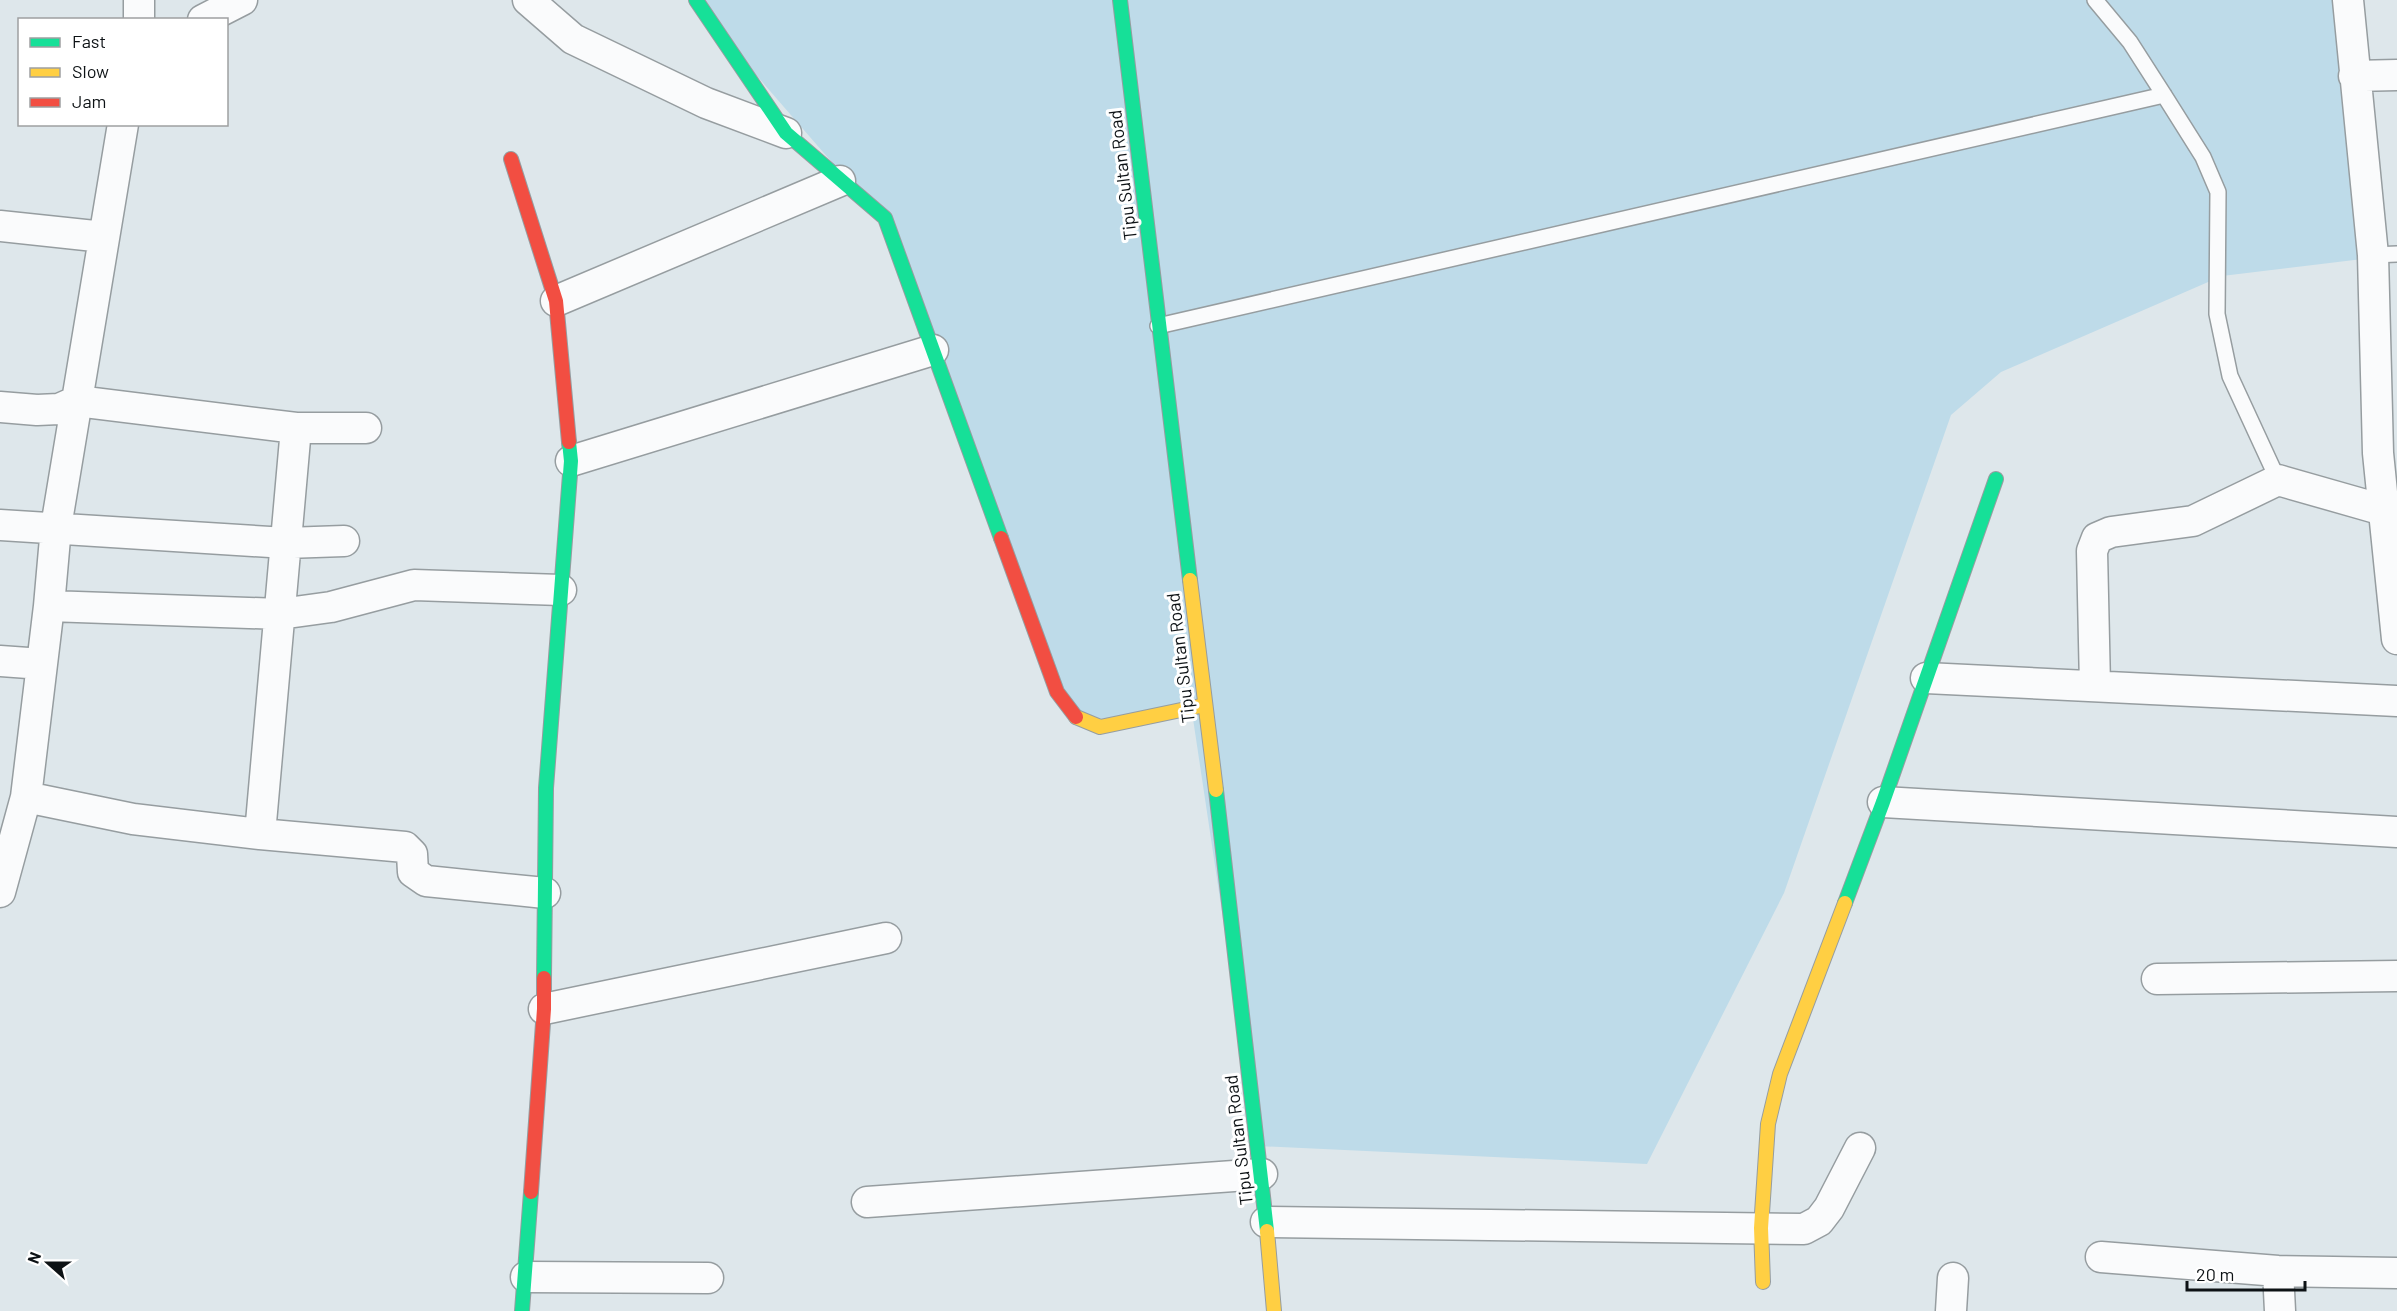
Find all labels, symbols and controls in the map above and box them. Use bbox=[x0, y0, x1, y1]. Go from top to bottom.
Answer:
legend bbox=[18, 18, 228, 126]
text: Fast bbox=[72, 30, 106, 52]
text: Slow bbox=[72, 60, 109, 82]
text: Jam bbox=[72, 90, 106, 112]
street label: Tipu Sultan Road bbox=[1103, 109, 1141, 241]
street label: Tipu Sultan Road bbox=[1161, 592, 1199, 724]
street label: Tipu Sultan Road bbox=[1219, 1074, 1257, 1206]
north arrow bbox=[18, 1233, 78, 1293]
text: N bbox=[23, 1249, 44, 1266]
scale bar bbox=[2187, 1254, 2306, 1292]
text: 20 m bbox=[2196, 1263, 2234, 1285]

